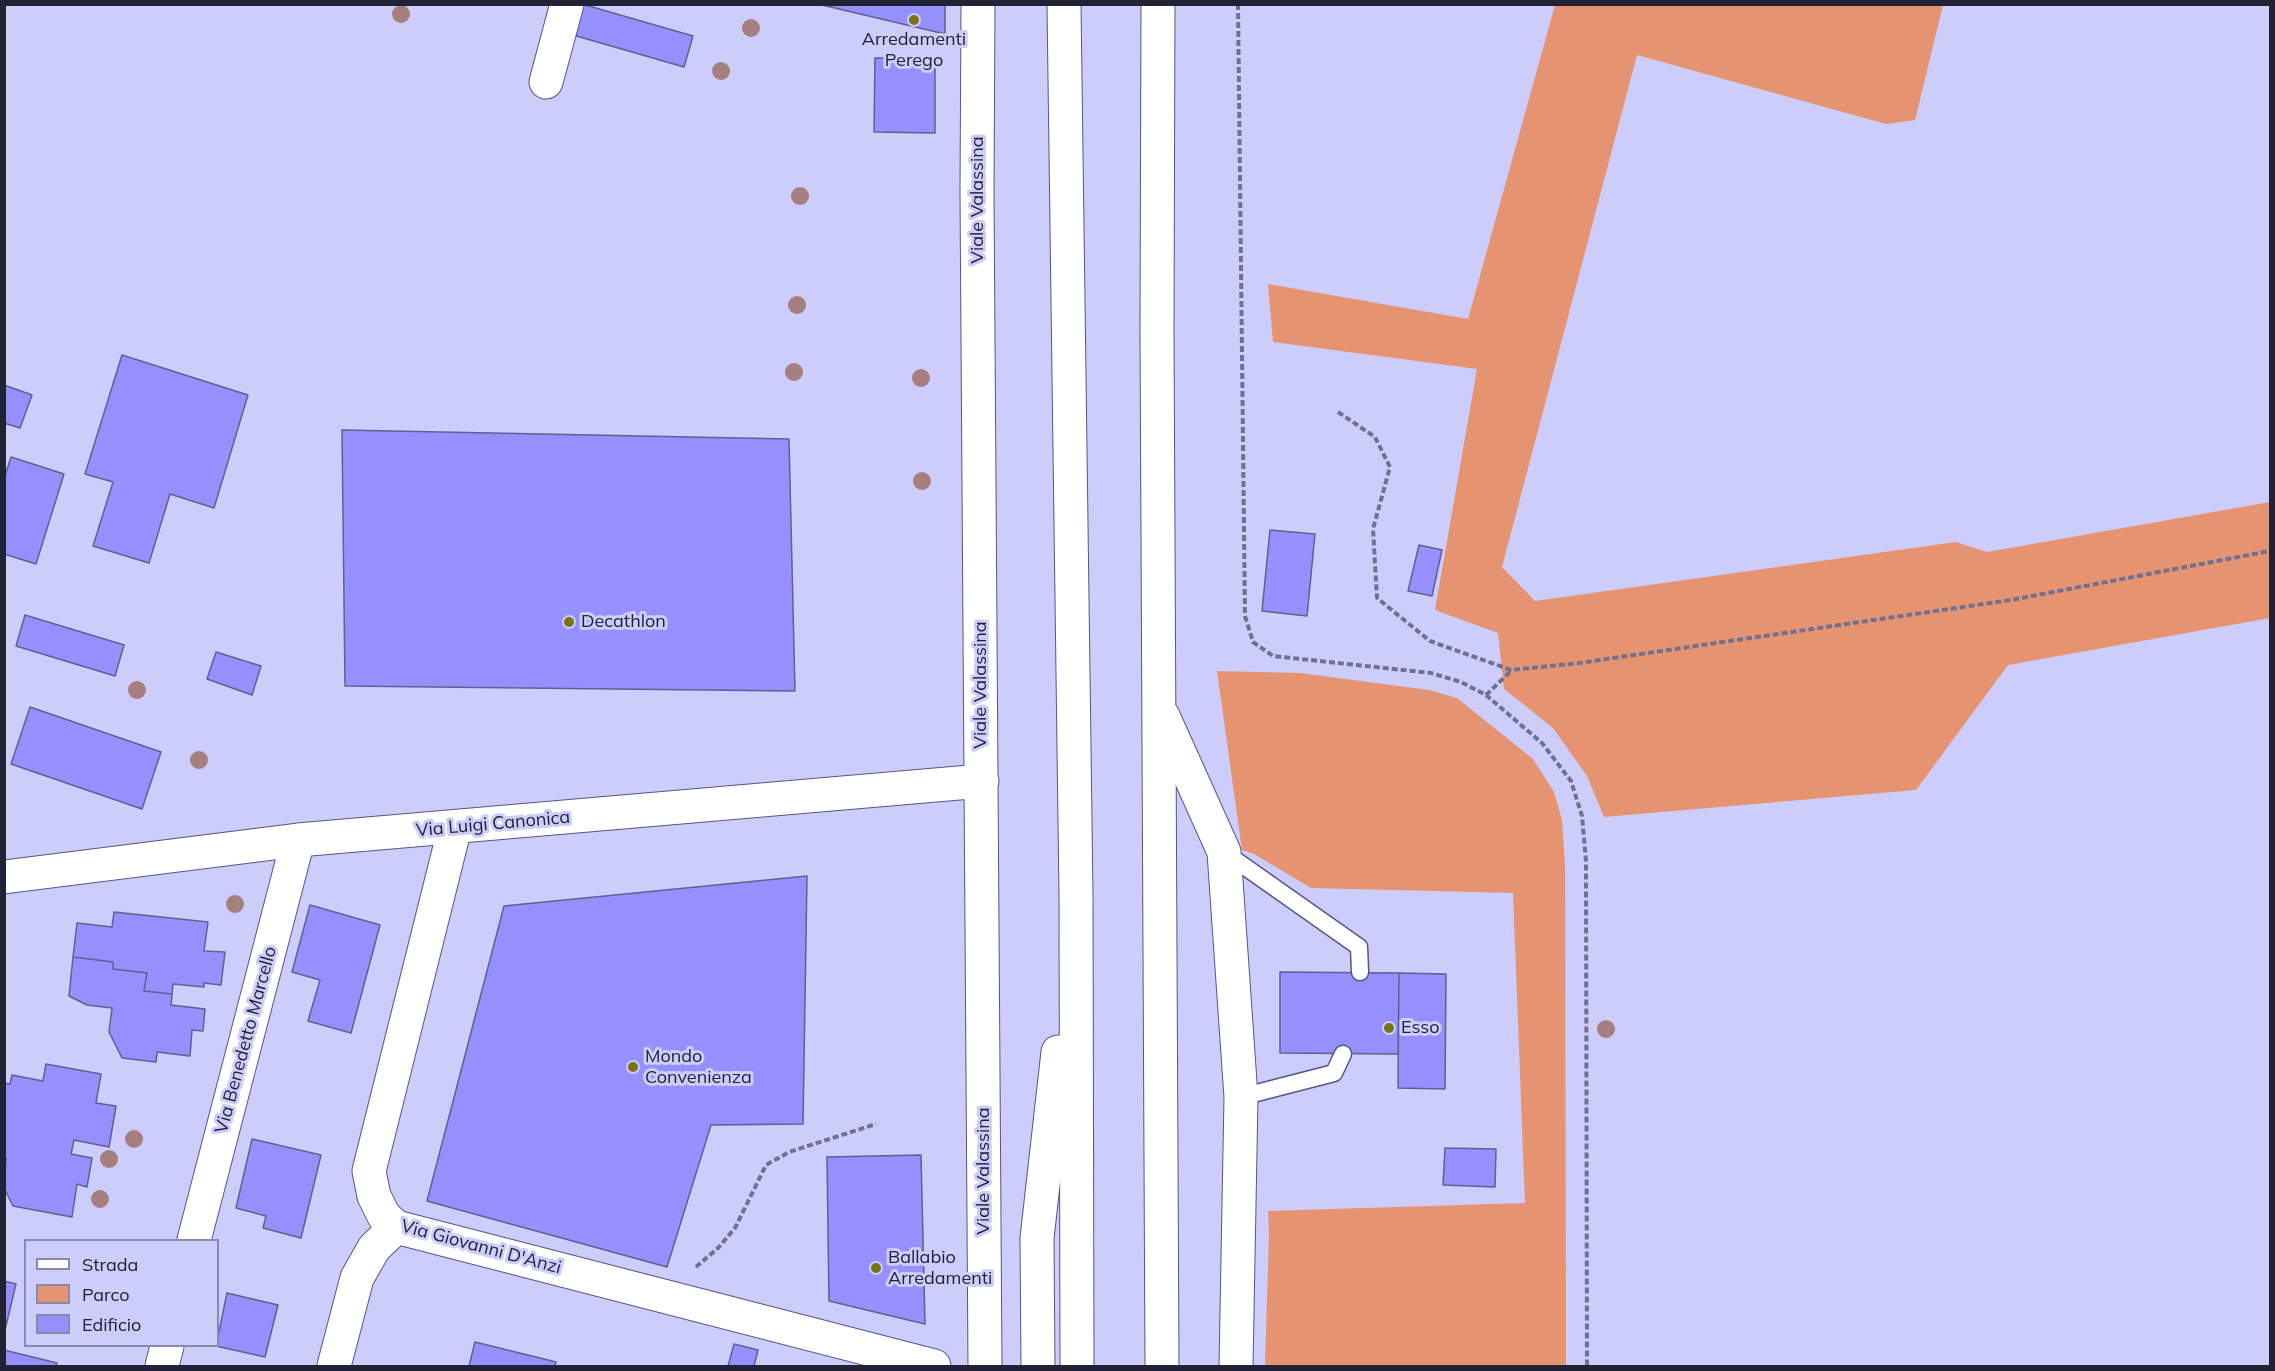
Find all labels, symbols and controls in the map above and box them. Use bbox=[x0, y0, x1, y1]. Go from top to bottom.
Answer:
marker: Arredamenti Perego bbox=[907, 13, 921, 27]
place label: Arredamenti Perego bbox=[862, 29, 966, 72]
street label: Viale Valassina bbox=[967, 136, 989, 264]
place label: Decathlon bbox=[581, 611, 666, 633]
marker: Decathlon bbox=[562, 615, 576, 629]
street label: Viale Valassina bbox=[970, 621, 992, 749]
street label: Via Luigi Canonica bbox=[415, 807, 571, 841]
street label: Via Benedetto Marcello bbox=[211, 944, 281, 1136]
place label: Esso bbox=[1401, 1017, 1440, 1039]
marker: Esso bbox=[1382, 1021, 1396, 1035]
place label: Mondo Convenienza bbox=[645, 1046, 752, 1088]
marker: Mondo Convenienza bbox=[626, 1060, 640, 1074]
street label: Viale Valassina bbox=[973, 1107, 995, 1235]
street label: Via Giovanni D'Anzi bbox=[399, 1215, 563, 1279]
legend bbox=[24, 1239, 219, 1347]
place label: Ballabio Arredamenti bbox=[888, 1247, 992, 1290]
text: Strada bbox=[82, 1253, 138, 1276]
marker: Ballabio Arredamenti bbox=[869, 1261, 883, 1275]
text: Parco bbox=[82, 1283, 130, 1306]
text: Edificio bbox=[82, 1313, 141, 1336]

